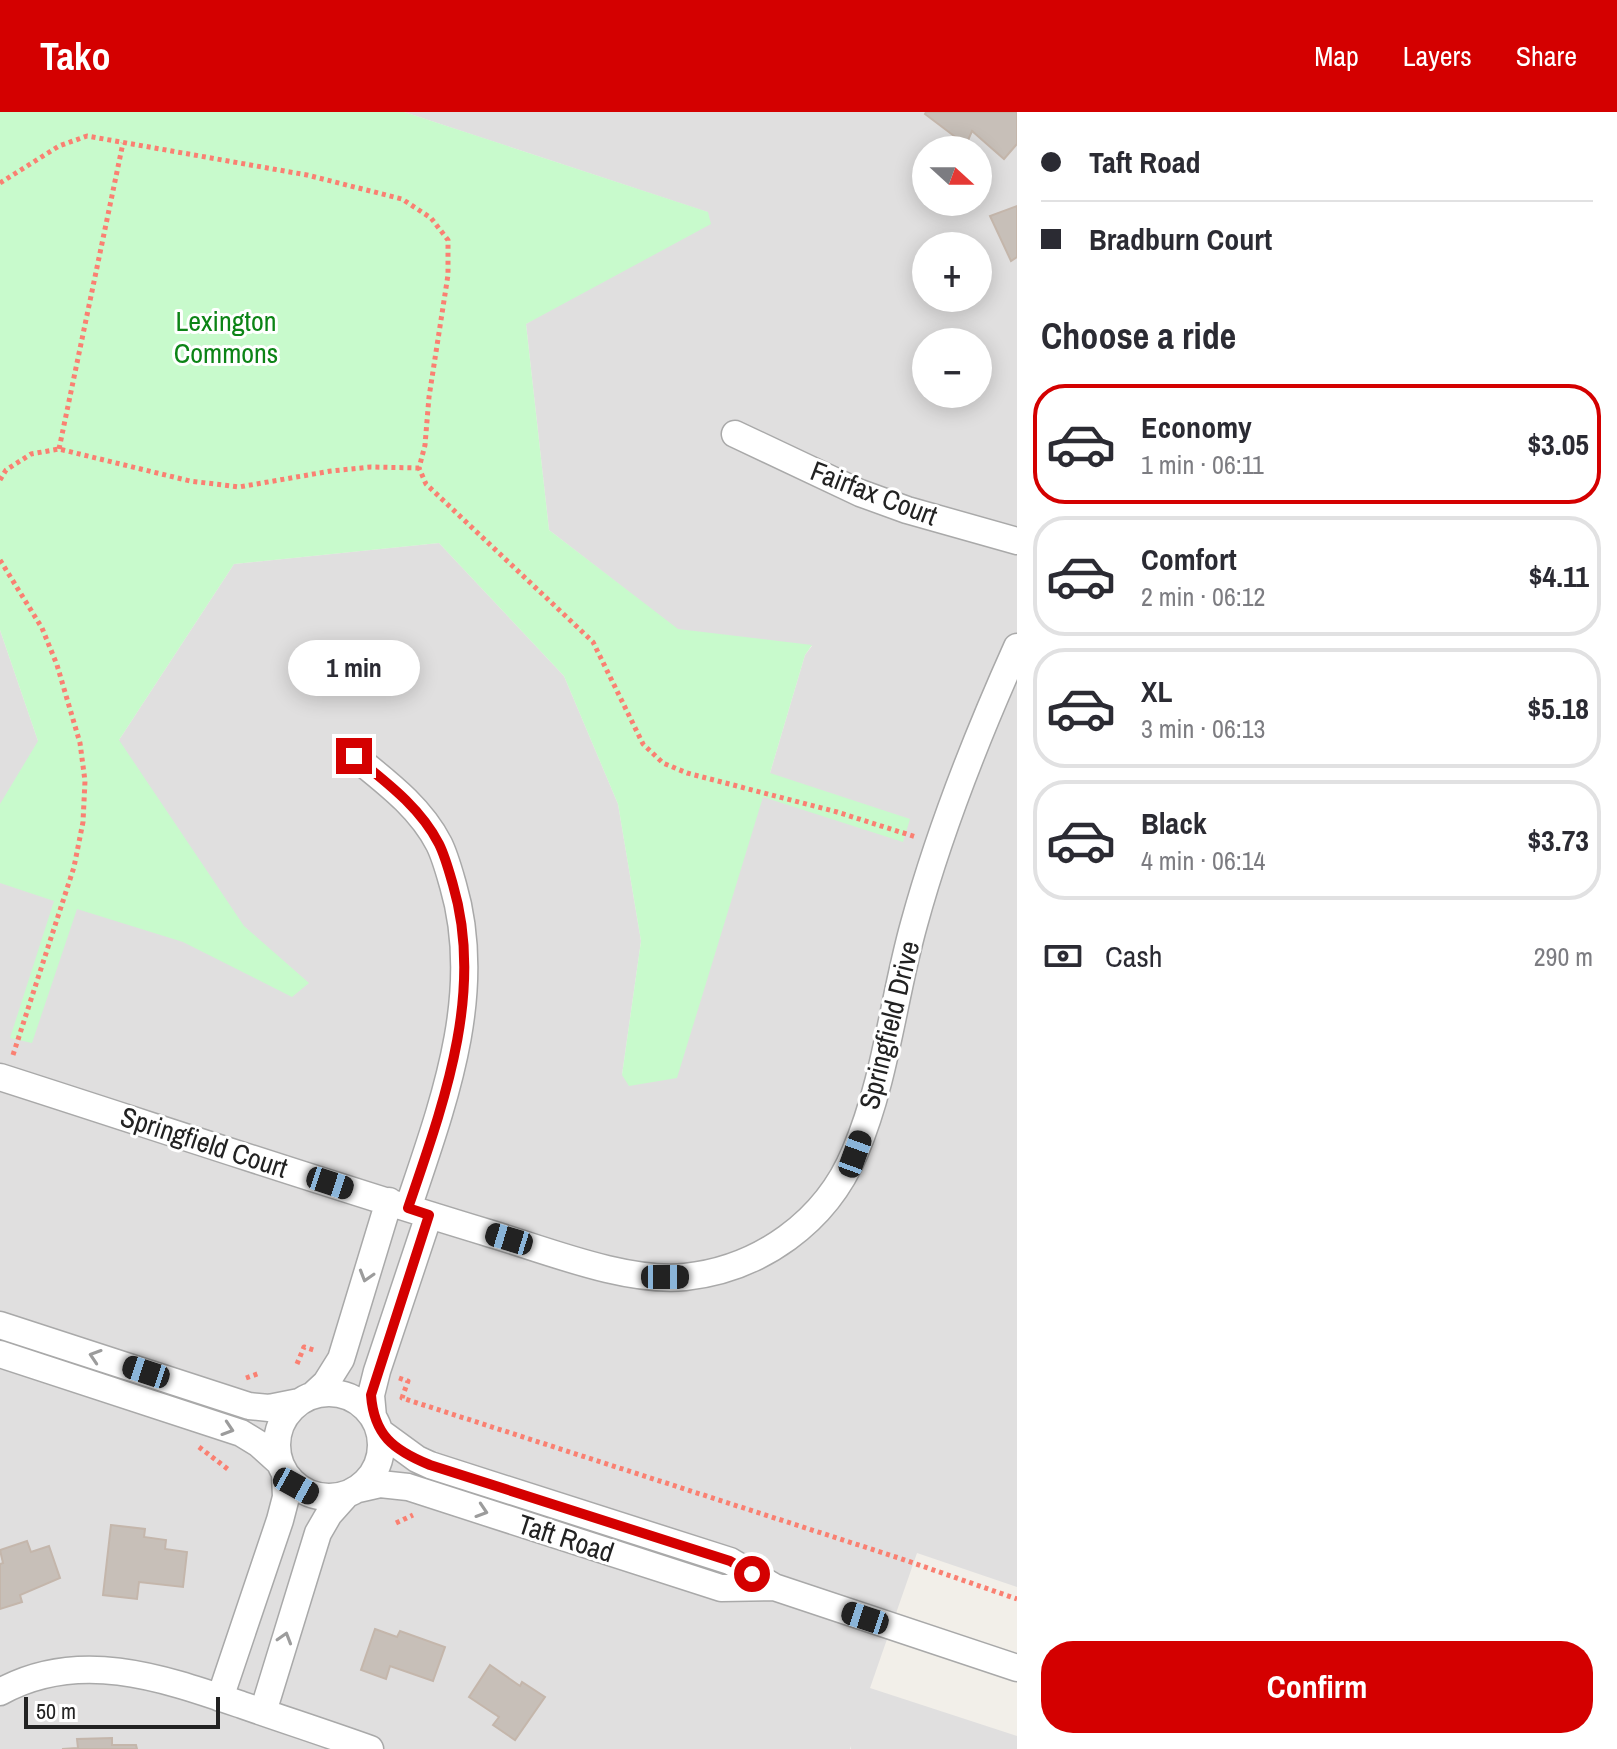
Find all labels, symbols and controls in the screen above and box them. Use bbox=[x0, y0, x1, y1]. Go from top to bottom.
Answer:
text: Tako bbox=[40, 31, 110, 82]
text: Map bbox=[1314, 37, 1359, 75]
text: Layers bbox=[1403, 37, 1472, 75]
text: Share bbox=[1516, 37, 1577, 75]
north arrow bbox=[912, 136, 992, 216]
map controls bbox=[912, 136, 992, 408]
text: Taft Road bbox=[1089, 142, 1201, 182]
text: Bradburn Court bbox=[1089, 219, 1272, 259]
button: + bbox=[912, 232, 992, 312]
park label: Lexington Commons bbox=[174, 302, 278, 372]
text: Choose a ride bbox=[1041, 312, 1236, 360]
button: − bbox=[912, 328, 992, 408]
text: Economy bbox=[1141, 407, 1252, 447]
icon: car bbox=[1045, 408, 1117, 480]
text: $3.05 bbox=[1527, 424, 1589, 464]
text: 1 min · 06:11 bbox=[1141, 447, 1264, 482]
street label: Fairfax Court bbox=[805, 451, 943, 535]
text: Comfort bbox=[1141, 539, 1237, 579]
icon: car bbox=[1045, 540, 1117, 612]
text: $4.11 bbox=[1529, 556, 1589, 596]
text: 2 min · 06:12 bbox=[1141, 579, 1265, 614]
callout: 1 min bbox=[288, 640, 420, 696]
text: 1 min bbox=[326, 650, 382, 685]
text: XL bbox=[1141, 671, 1172, 711]
icon: car bbox=[1045, 672, 1117, 744]
text: $5.18 bbox=[1527, 688, 1589, 728]
text: 3 min · 06:13 bbox=[1141, 711, 1265, 746]
route end bbox=[336, 738, 372, 774]
text: Black bbox=[1141, 803, 1207, 843]
icon: car bbox=[1045, 804, 1117, 876]
text: $3.73 bbox=[1527, 820, 1589, 860]
text: 4 min · 06:14 bbox=[1141, 843, 1265, 878]
icon: cash bbox=[1041, 934, 1085, 978]
text: Cash bbox=[1105, 936, 1162, 976]
street label: Springfield Drive bbox=[850, 937, 928, 1113]
text: 290 m bbox=[1534, 939, 1593, 974]
street label: Springfield Court bbox=[116, 1097, 292, 1187]
car bbox=[836, 1127, 874, 1181]
car bbox=[303, 1164, 357, 1202]
car bbox=[483, 1221, 535, 1257]
car bbox=[641, 1265, 689, 1289]
one-way arrow bbox=[359, 1269, 375, 1282]
one-way arrow bbox=[89, 1349, 103, 1365]
car bbox=[119, 1353, 173, 1391]
one-way arrow bbox=[220, 1420, 234, 1436]
car bbox=[269, 1464, 323, 1508]
one-way arrow bbox=[474, 1501, 488, 1517]
street label: Taft Road bbox=[513, 1505, 619, 1571]
route start bbox=[734, 1556, 770, 1592]
car bbox=[838, 1599, 892, 1637]
one-way arrow bbox=[276, 1631, 292, 1645]
button: Confirm bbox=[1041, 1641, 1593, 1733]
scale bar bbox=[24, 1693, 220, 1729]
text: 50 m bbox=[36, 1696, 76, 1726]

